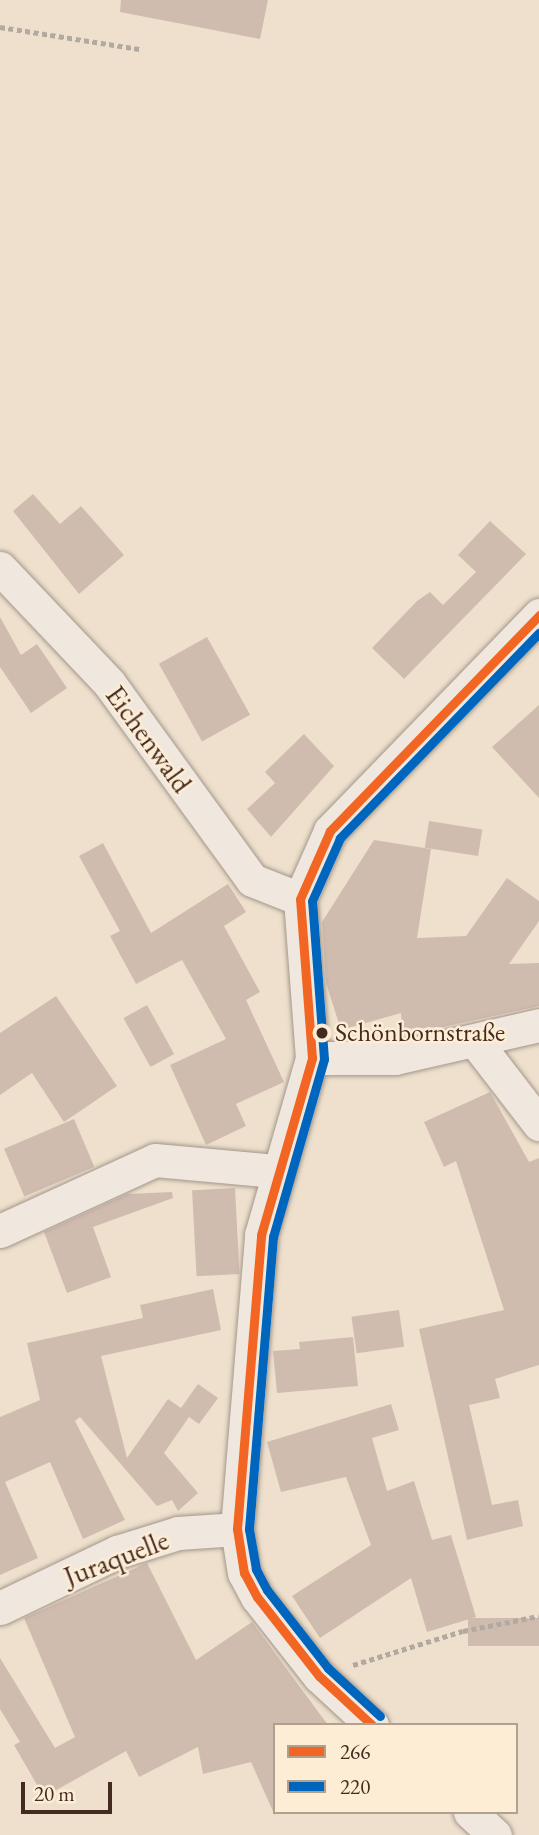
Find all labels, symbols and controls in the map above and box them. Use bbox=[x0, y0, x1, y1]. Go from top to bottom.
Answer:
street label: Eichenwald bbox=[99, 679, 199, 799]
place label: Schönbornstraße bbox=[335, 1017, 505, 1049]
marker: Schönbornstraße bbox=[315, 1026, 329, 1040]
street label: Juraquelle bbox=[59, 1523, 173, 1593]
legend bbox=[273, 1723, 518, 1814]
text: 266 bbox=[340, 1738, 370, 1765]
scale bar bbox=[24, 1769, 116, 1813]
text: 220 bbox=[340, 1773, 370, 1800]
text: 20 m bbox=[34, 1780, 75, 1807]

